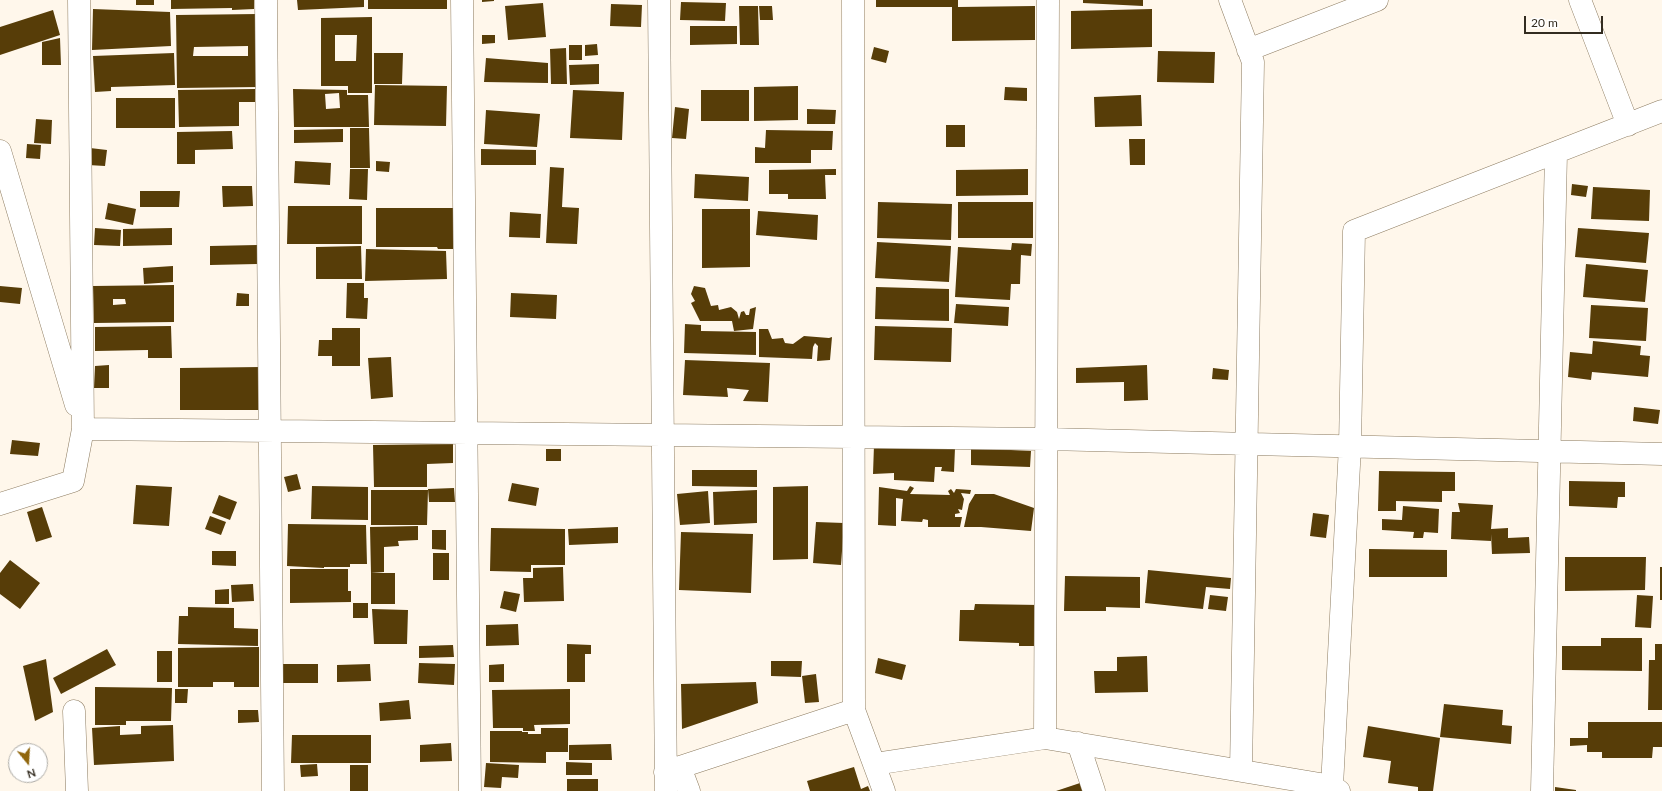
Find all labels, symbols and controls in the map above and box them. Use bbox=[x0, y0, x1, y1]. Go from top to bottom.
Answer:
scale bar bbox=[1526, 8, 1605, 34]
text: 20 m bbox=[1531, 15, 1558, 30]
north arrow bbox=[8, 743, 48, 783]
text: N bbox=[26, 766, 38, 781]

